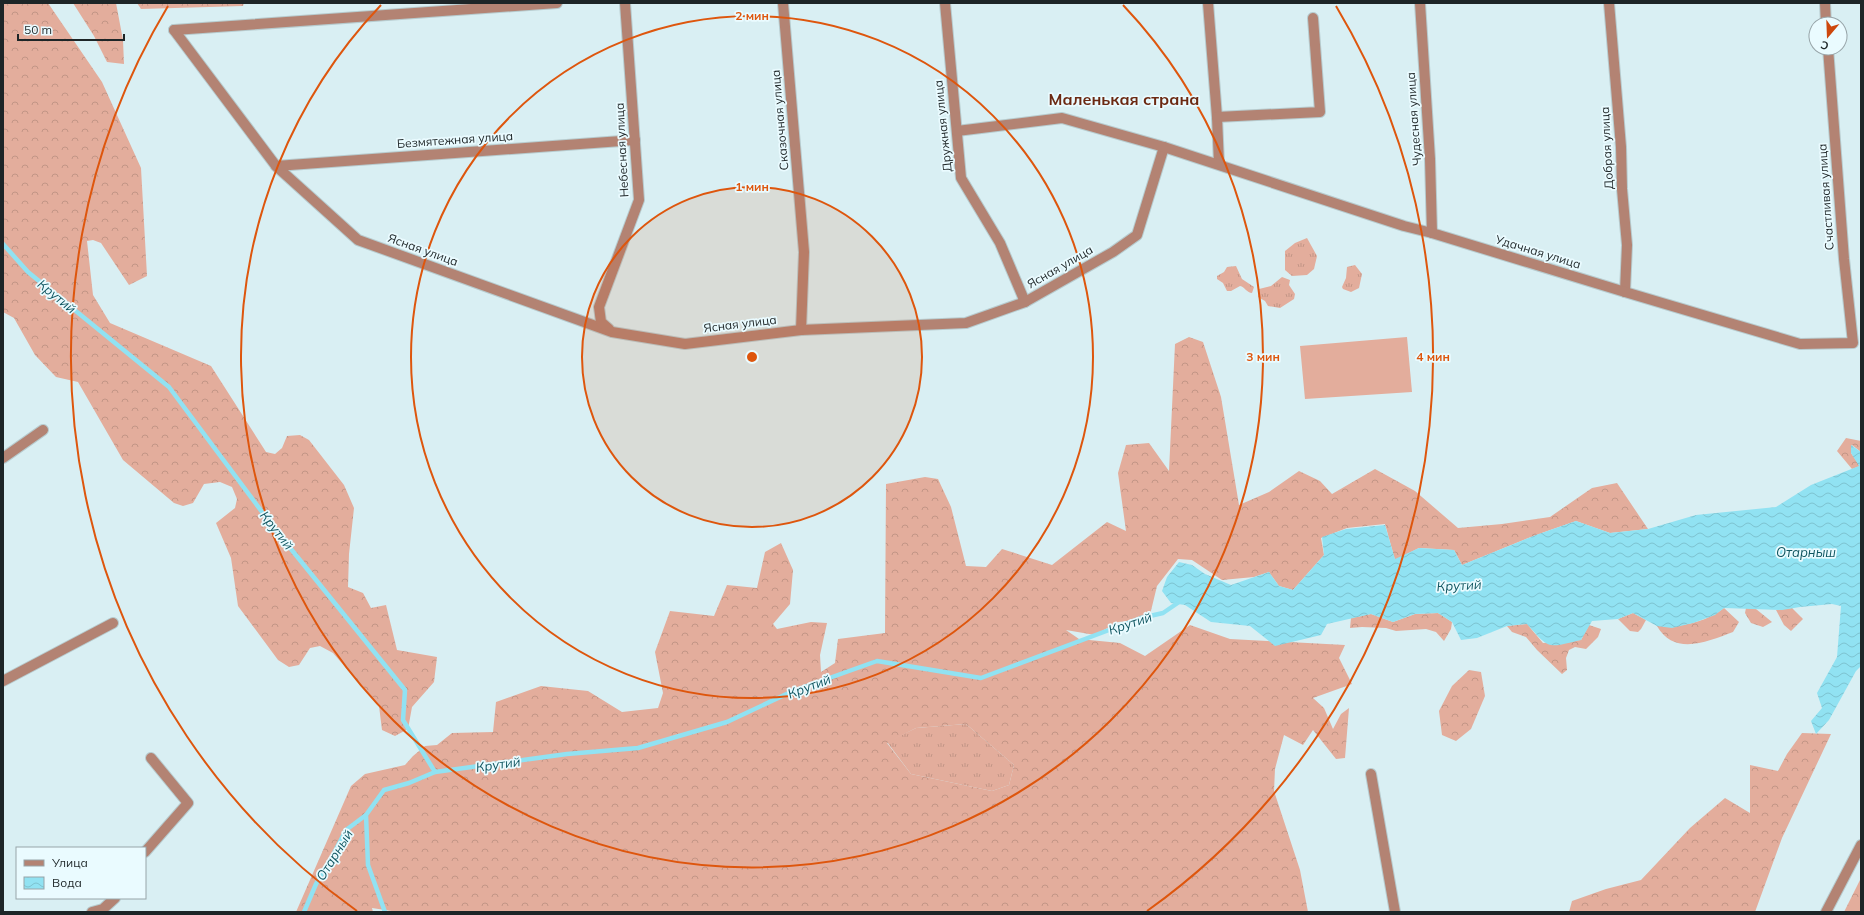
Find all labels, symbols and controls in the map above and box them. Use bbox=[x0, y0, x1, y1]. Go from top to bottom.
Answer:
text: 2 мин bbox=[735, 8, 769, 23]
scale bar bbox=[18, 16, 124, 42]
north arrow bbox=[1808, 16, 1848, 56]
text: 50 m bbox=[24, 22, 52, 37]
text: С bbox=[1818, 37, 1831, 53]
street label: Сказочная улица bbox=[768, 69, 791, 171]
street label: Чудесная улица bbox=[1403, 72, 1424, 166]
street label: Дружная улица bbox=[930, 79, 955, 173]
district label: Маленькая страна bbox=[1049, 89, 1199, 109]
street label: Небесная улица bbox=[612, 102, 631, 198]
street label: Добрая улица bbox=[1597, 106, 1616, 190]
street label: Безмятежная улица bbox=[396, 128, 514, 151]
street label: Счастливая улица bbox=[1814, 143, 1837, 251]
text: 1 мин bbox=[735, 179, 769, 194]
street label: Ясная улица bbox=[386, 230, 460, 269]
street label: Удачная улица bbox=[1493, 231, 1583, 272]
street label: Ясная улица bbox=[1024, 242, 1095, 291]
water label: Крутий bbox=[35, 276, 80, 316]
street label: Ясная улица bbox=[703, 312, 777, 335]
text: 3 мин bbox=[1246, 349, 1280, 364]
text: 4 мин bbox=[1416, 349, 1450, 364]
centre of rings bbox=[745, 350, 759, 364]
water label: Крутий bbox=[257, 507, 297, 553]
water label: Отарныш bbox=[1776, 544, 1836, 560]
water label: Крутий bbox=[1436, 576, 1482, 594]
water label: Крутий bbox=[1106, 608, 1154, 638]
water label: Крутий bbox=[785, 670, 833, 702]
water label: Крутий bbox=[475, 753, 522, 775]
water label: Отарный bbox=[312, 826, 356, 883]
legend bbox=[16, 847, 146, 899]
text: Улица bbox=[51, 855, 88, 870]
text: Вода bbox=[52, 875, 82, 890]

